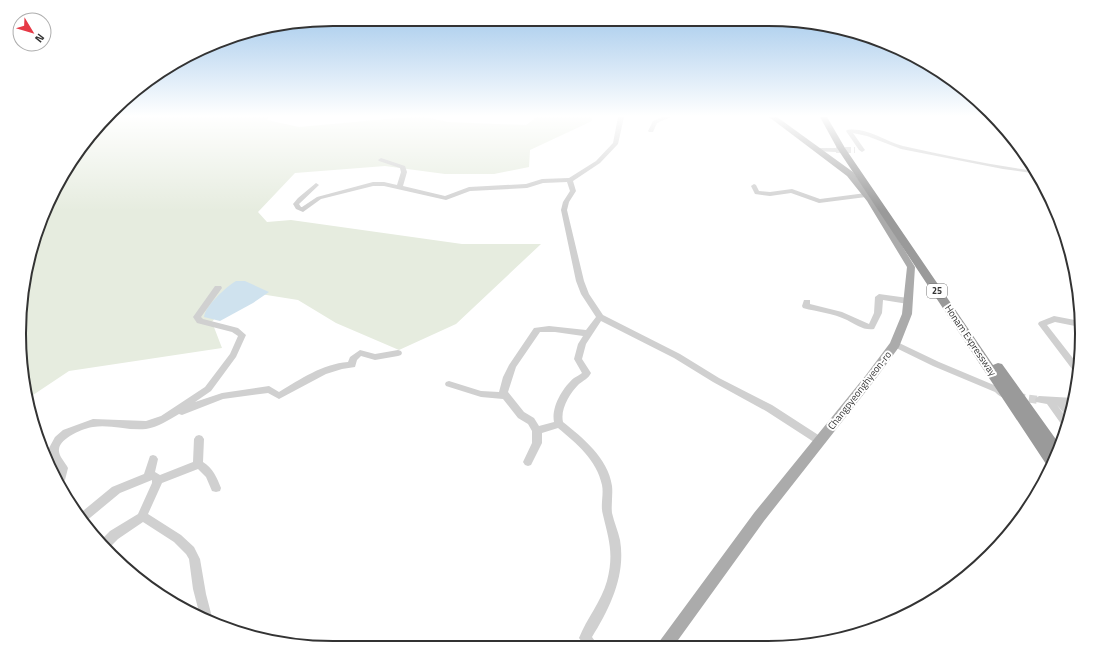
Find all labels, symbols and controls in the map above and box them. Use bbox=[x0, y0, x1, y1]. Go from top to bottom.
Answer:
north arrow bbox=[12, 12, 52, 52]
text: N bbox=[31, 30, 49, 46]
road number: 25 bbox=[927, 284, 947, 298]
street label: Honam Expressway bbox=[941, 302, 1000, 379]
street label: Changpyeonghyeon-ro bbox=[824, 348, 895, 433]

